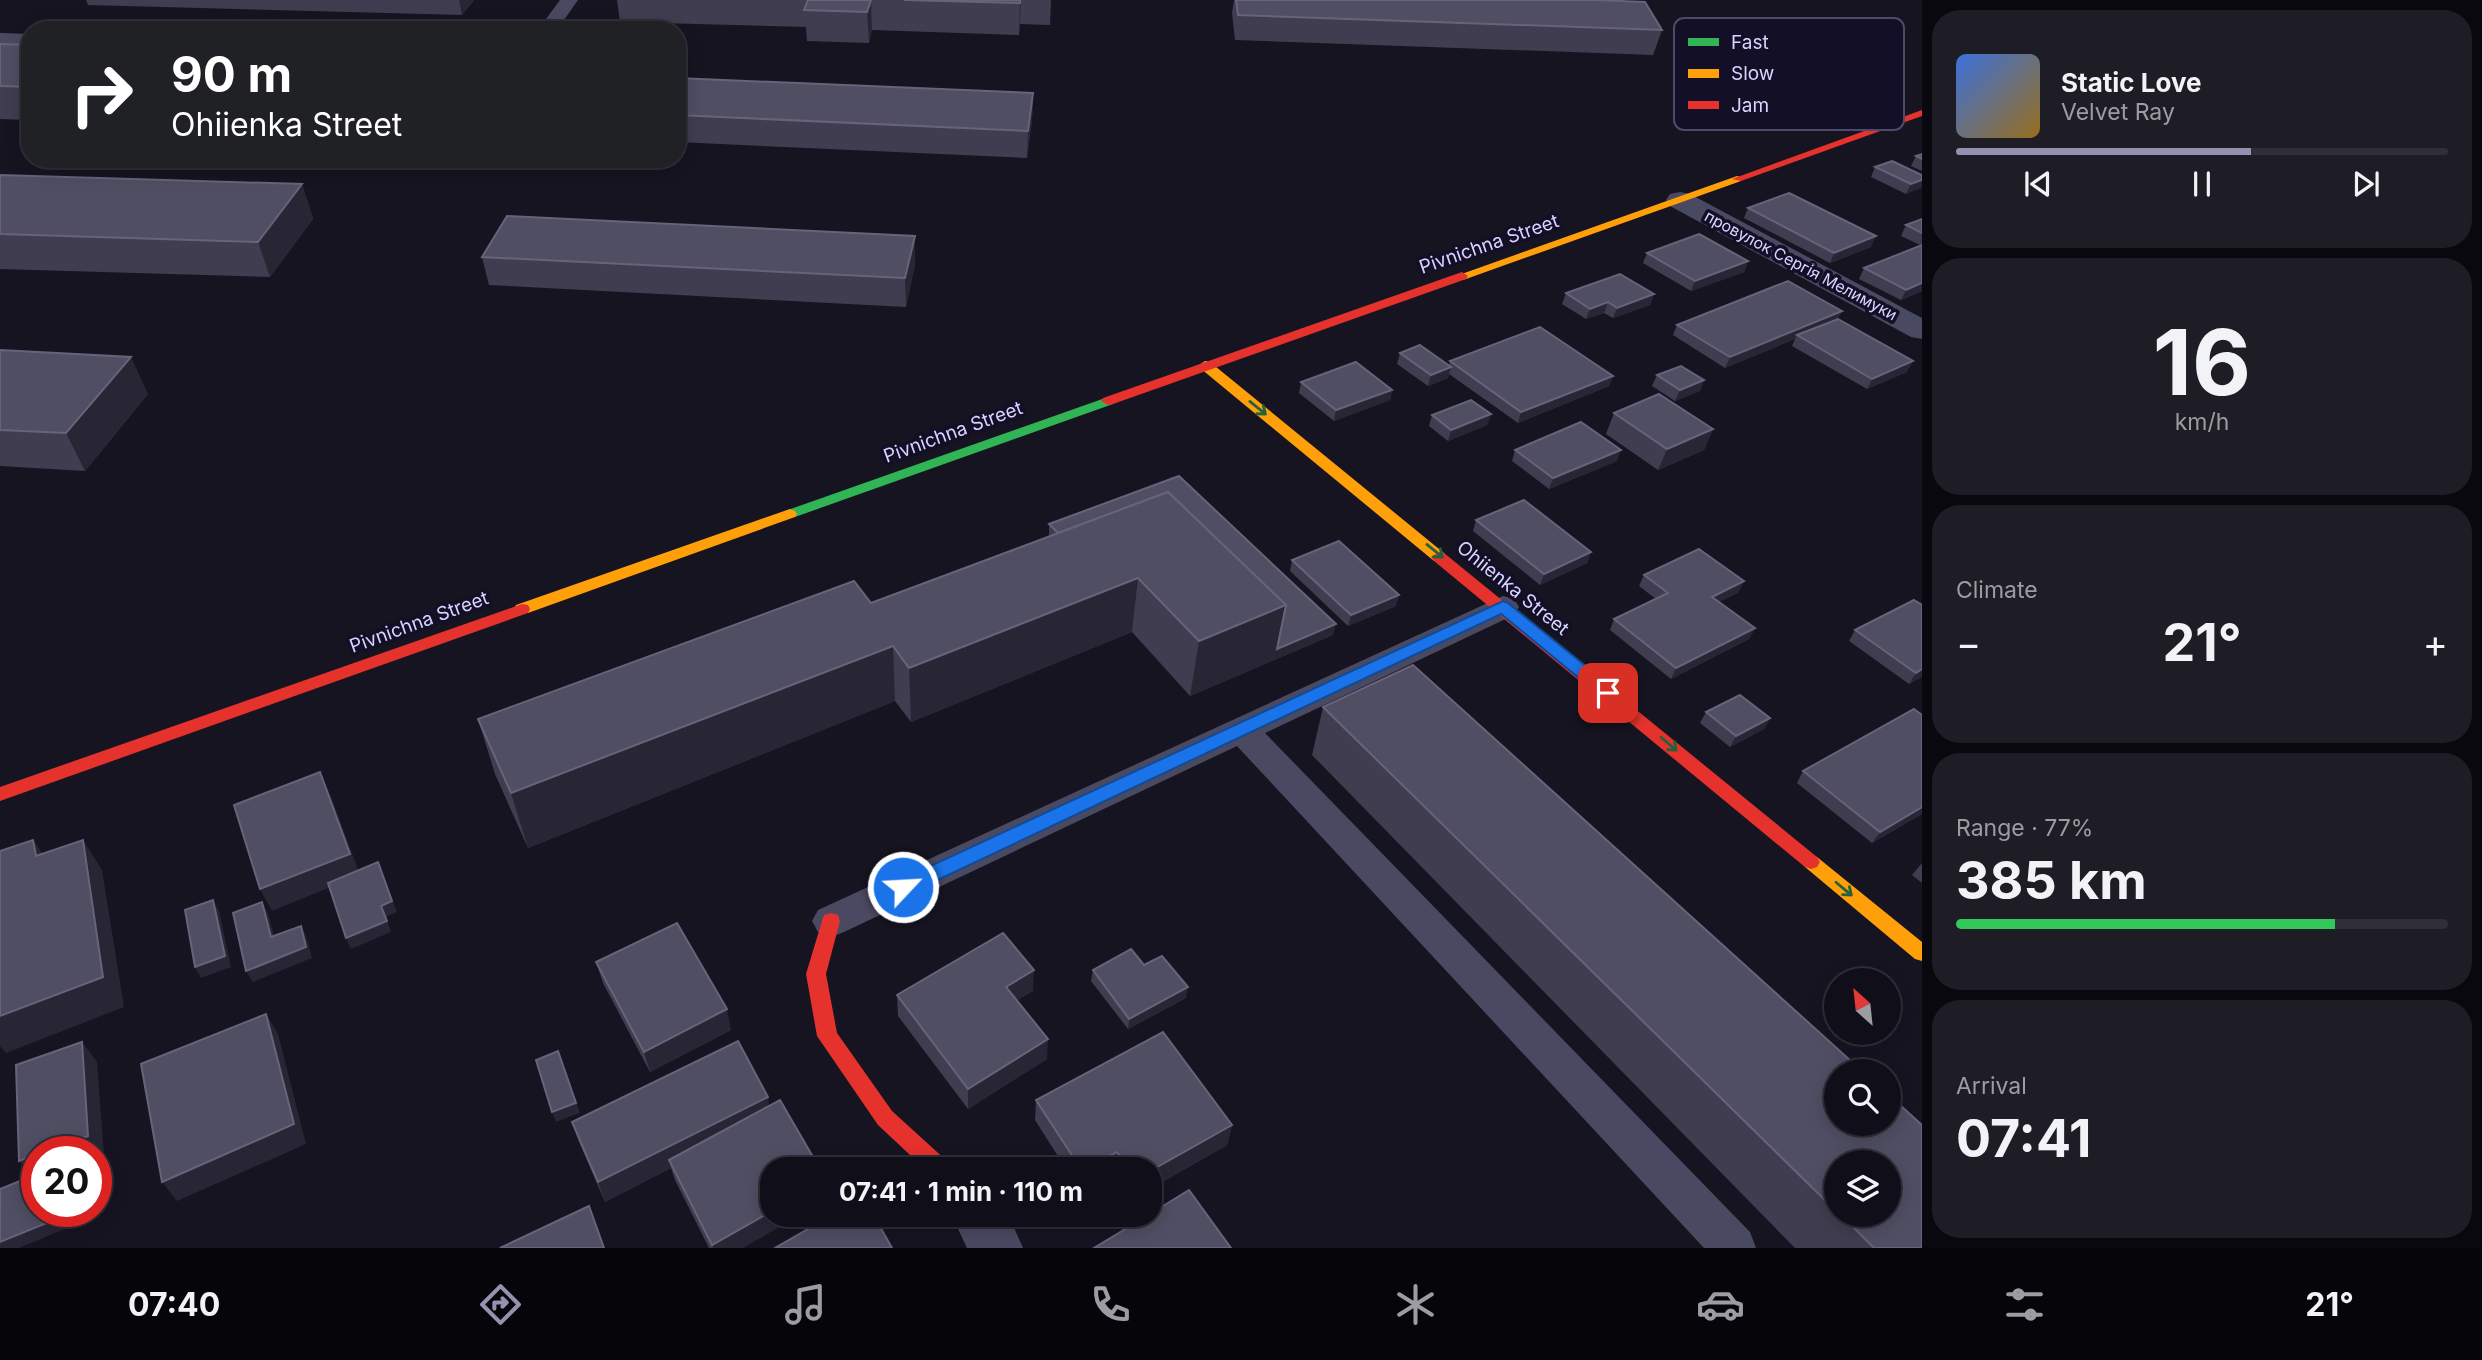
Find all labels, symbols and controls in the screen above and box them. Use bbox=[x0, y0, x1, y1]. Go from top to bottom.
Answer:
legend bbox=[1674, 18, 1904, 130]
text: Fast bbox=[1731, 31, 1769, 54]
text: 90 m bbox=[171, 45, 292, 104]
icon: right bbox=[56, 49, 147, 140]
text: Slow bbox=[1731, 62, 1774, 85]
text: Static Love bbox=[2061, 67, 2202, 98]
text: Jam bbox=[1731, 94, 1769, 117]
text: Velvet Ray bbox=[2061, 98, 2175, 126]
text: Ohiienka Street bbox=[171, 105, 402, 144]
icon: previous bbox=[2019, 165, 2057, 203]
icon: pause bbox=[2183, 165, 2221, 203]
icon: next bbox=[2347, 165, 2385, 203]
street label: провулок Сергія Мелимуки bbox=[1701, 206, 1901, 324]
street label: Pivnichna Street bbox=[1416, 209, 1562, 279]
text: 16 bbox=[2153, 307, 2251, 417]
street label: Pivnichna Street bbox=[880, 396, 1026, 468]
one-way arrow bbox=[1249, 400, 1267, 416]
text: km/h bbox=[2175, 408, 2229, 436]
street label: Ohiienka Street bbox=[1452, 536, 1574, 640]
one-way arrow bbox=[1425, 544, 1443, 559]
text: Climate bbox=[1956, 576, 2038, 604]
street label: Pivnichna Street bbox=[346, 586, 492, 658]
text: 21° bbox=[2162, 611, 2242, 674]
text: − bbox=[1956, 620, 1981, 666]
text: + bbox=[2423, 620, 2448, 666]
pin bbox=[1578, 663, 1638, 723]
icon: arrive bbox=[1589, 674, 1627, 712]
one-way arrow bbox=[1659, 736, 1677, 751]
text: Range · 77% bbox=[1956, 814, 2093, 842]
text: 385 km bbox=[1956, 849, 2147, 912]
position arrow bbox=[866, 850, 940, 924]
one-way arrow bbox=[1835, 881, 1853, 896]
north arrow bbox=[1824, 968, 1900, 1045]
map controls bbox=[1824, 968, 1901, 1227]
button: search bbox=[1824, 1059, 1901, 1136]
text: Arrival bbox=[1956, 1072, 2027, 1100]
text: 07:41 bbox=[1956, 1107, 2092, 1170]
speed limit sign: 20 bbox=[21, 1136, 112, 1227]
button: layers bbox=[1824, 1150, 1901, 1227]
text: 07:41 · 1 min · 110 m bbox=[839, 1176, 1083, 1207]
icon: directions bbox=[476, 1280, 525, 1329]
icon: music bbox=[781, 1280, 830, 1329]
icon: phone bbox=[1086, 1280, 1135, 1329]
icon: climate bbox=[1391, 1280, 1440, 1329]
icon: car bbox=[1696, 1280, 1745, 1329]
icon: filters bbox=[2000, 1280, 2049, 1329]
text: 07:40 bbox=[128, 1285, 220, 1324]
text: 21° bbox=[2305, 1285, 2354, 1324]

